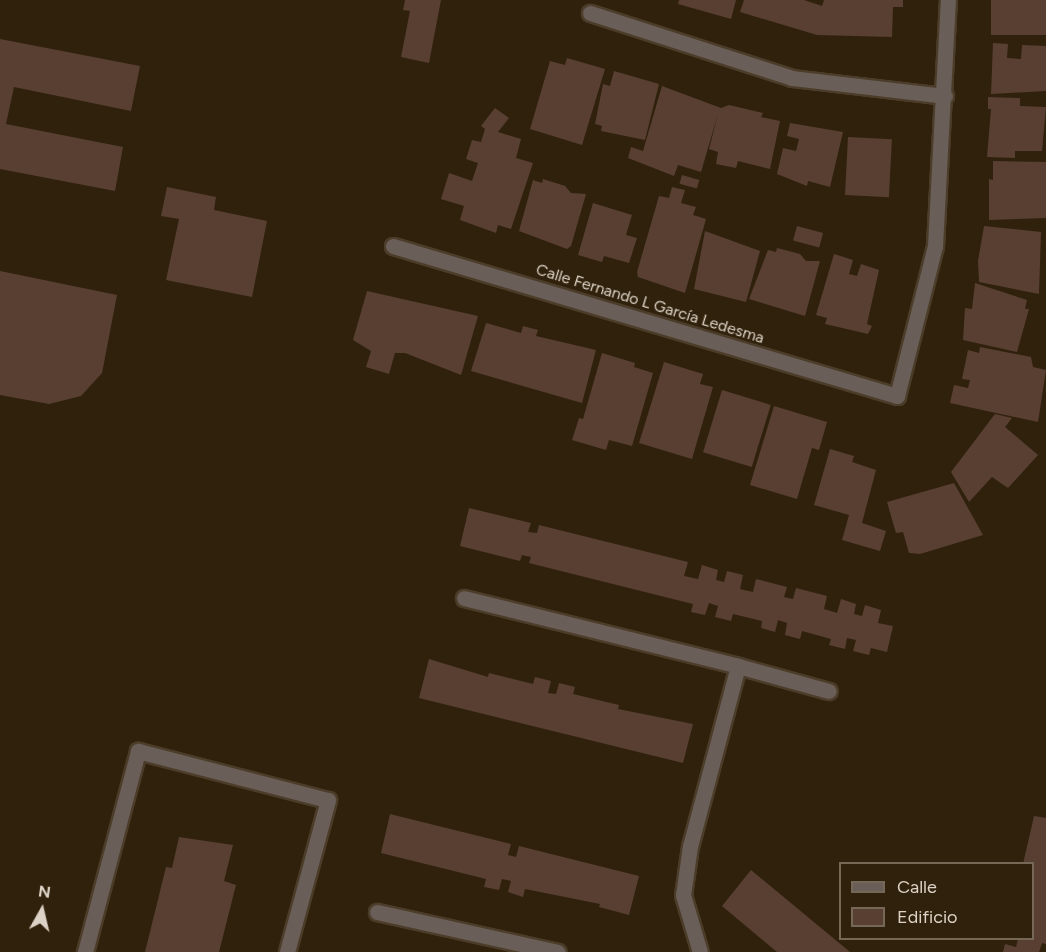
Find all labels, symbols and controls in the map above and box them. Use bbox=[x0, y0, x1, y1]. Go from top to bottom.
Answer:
street label: Calle Fernando L García Ledesma bbox=[534, 260, 766, 348]
legend bbox=[839, 862, 1034, 940]
text: Calle bbox=[897, 876, 937, 898]
north arrow bbox=[12, 880, 72, 940]
text: N bbox=[37, 881, 52, 902]
text: Edificio bbox=[897, 906, 958, 928]

